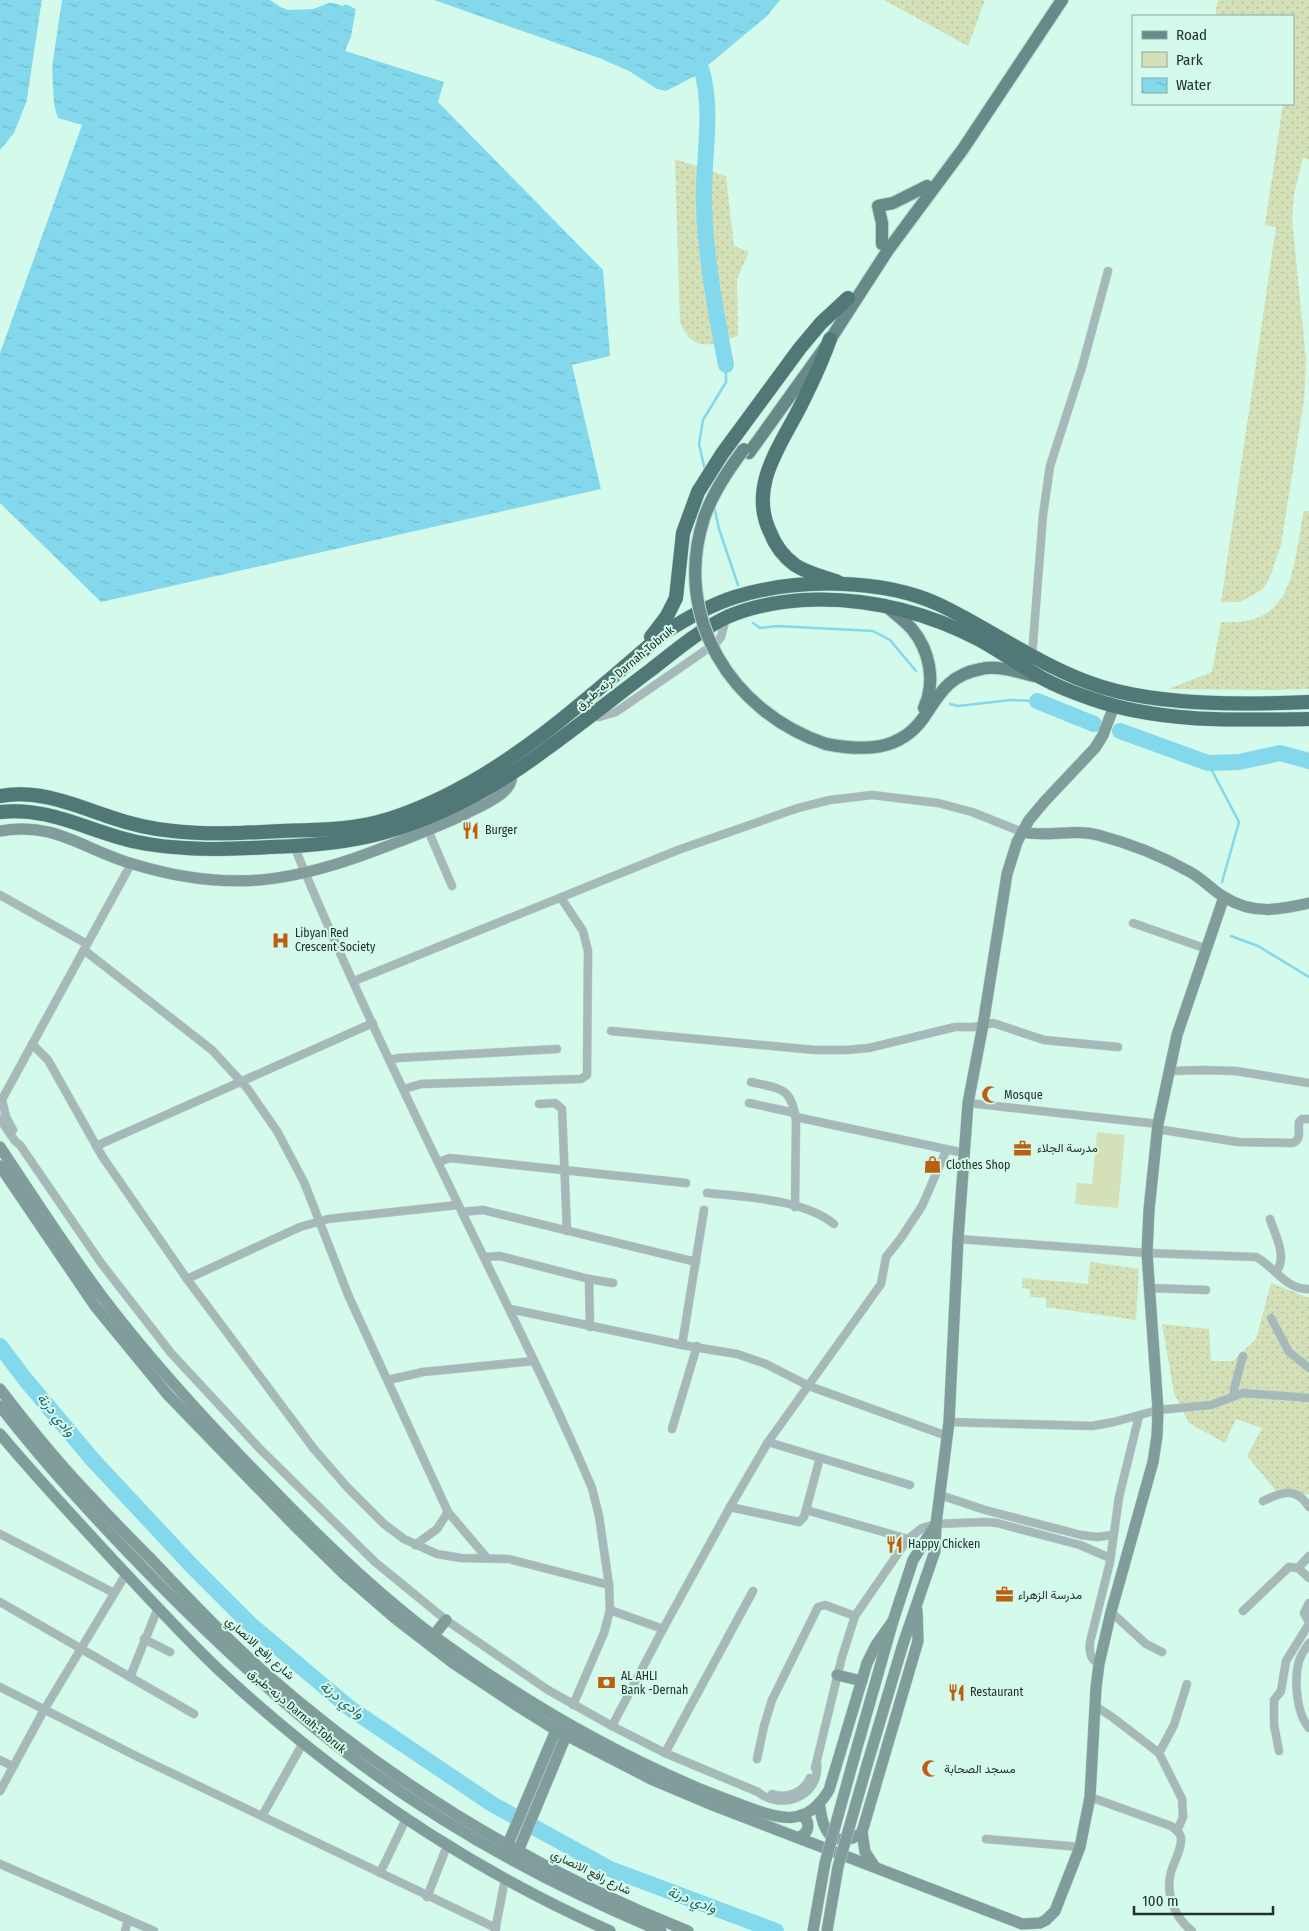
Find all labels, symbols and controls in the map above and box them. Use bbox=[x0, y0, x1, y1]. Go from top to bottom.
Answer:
legend bbox=[1132, 15, 1294, 105]
text: Road bbox=[1176, 26, 1207, 44]
text: Park bbox=[1176, 51, 1203, 69]
text: Water bbox=[1176, 76, 1212, 94]
street label: درنه-طبرق Darnah-Tobruk bbox=[573, 623, 678, 714]
restaurant icon: Burger bbox=[461, 820, 481, 840]
place label: Burger bbox=[485, 823, 518, 837]
place label: Libyan Red Crescent Society bbox=[295, 926, 376, 954]
hospital icon: Libyan Red Crescent Society bbox=[271, 930, 291, 950]
mosque icon: Mosque bbox=[980, 1085, 1000, 1105]
place label: Mosque bbox=[1004, 1088, 1043, 1102]
office icon: مدرسة الجلاء bbox=[1013, 1138, 1033, 1158]
place label: مدرسة الجلاء bbox=[1037, 1141, 1098, 1156]
shop icon: Clothes Shop bbox=[922, 1155, 942, 1175]
place label: Clothes Shop bbox=[946, 1158, 1011, 1172]
water label: وادي درنة bbox=[31, 1390, 79, 1443]
restaurant icon: Happy Chicken bbox=[884, 1534, 904, 1554]
place label: Happy Chicken bbox=[908, 1537, 980, 1551]
office icon: مدرسة الزهراء bbox=[994, 1585, 1014, 1605]
place label: مدرسة الزهراء bbox=[1018, 1588, 1082, 1603]
street label: شارع رافع الانصاري bbox=[221, 1613, 297, 1685]
street label: درنه-طبرق Darnah-Tobruk bbox=[245, 1666, 349, 1757]
place label: AL AHLI Bank -Dernah bbox=[621, 1669, 688, 1697]
bank icon: AL AHLI Bank -Dernah bbox=[597, 1673, 617, 1693]
water label: وادي درنة bbox=[315, 1678, 368, 1725]
restaurant icon: Restaurant bbox=[946, 1682, 966, 1702]
place label: Restaurant bbox=[970, 1685, 1023, 1699]
mosque icon: مسجد الصحابة bbox=[920, 1759, 940, 1779]
place label: مسجد الصحابة bbox=[944, 1762, 1016, 1776]
street label: شارع رافع الانصاري bbox=[547, 1847, 633, 1900]
water label: وادي درنة bbox=[664, 1883, 720, 1920]
scale bar bbox=[1134, 1884, 1273, 1916]
text: 100 m bbox=[1142, 1892, 1179, 1910]

